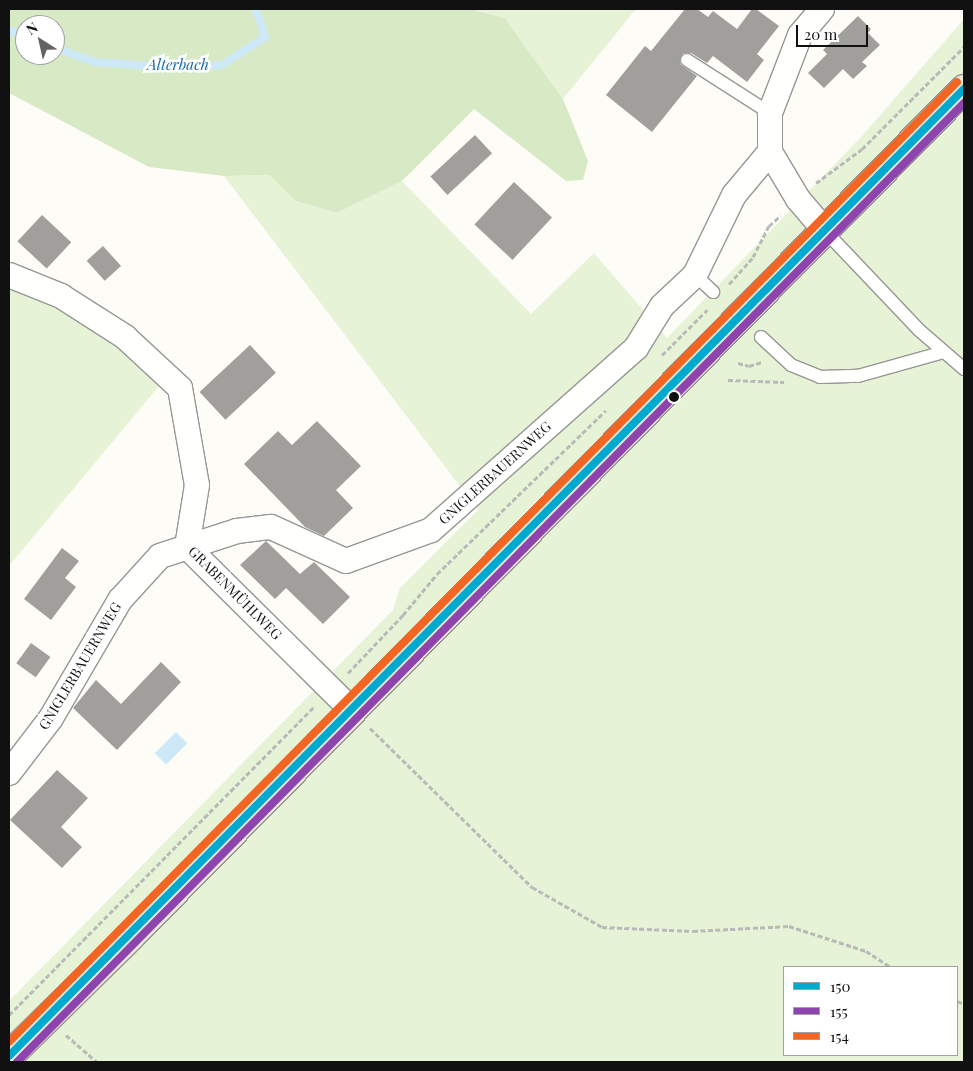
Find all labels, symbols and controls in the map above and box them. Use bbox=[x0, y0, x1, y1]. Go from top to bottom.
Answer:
north arrow bbox=[15, 15, 65, 65]
scale bar bbox=[798, 15, 870, 47]
text: N bbox=[22, 17, 41, 39]
text: 20 m bbox=[804, 24, 837, 44]
water label: Alterbach bbox=[147, 56, 209, 74]
unlabelled marker bbox=[669, 392, 679, 402]
street label: GNIGLERBAUERNWEG bbox=[435, 418, 555, 528]
street label: GRABENMÜHLWEG bbox=[185, 543, 285, 643]
street label: GNIGLERBAUERNWEG bbox=[35, 599, 125, 733]
legend bbox=[783, 966, 958, 1056]
text: 150 bbox=[830, 976, 851, 996]
text: 155 bbox=[830, 1001, 848, 1021]
text: 154 bbox=[830, 1026, 849, 1046]

